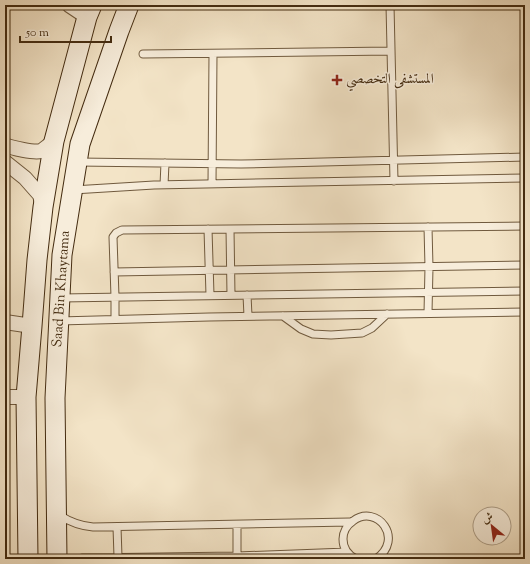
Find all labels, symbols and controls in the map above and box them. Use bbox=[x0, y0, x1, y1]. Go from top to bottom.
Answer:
scale bar bbox=[20, 18, 111, 44]
text: 50 m bbox=[25, 24, 49, 42]
place label: المستشفى التخصصي bbox=[346, 70, 434, 92]
marker: المستشفى التخصصي bbox=[331, 74, 343, 86]
street label: Saad Bin Khaytama bbox=[48, 229, 76, 348]
north arrow bbox=[472, 506, 512, 546]
text: ش bbox=[479, 508, 496, 528]

